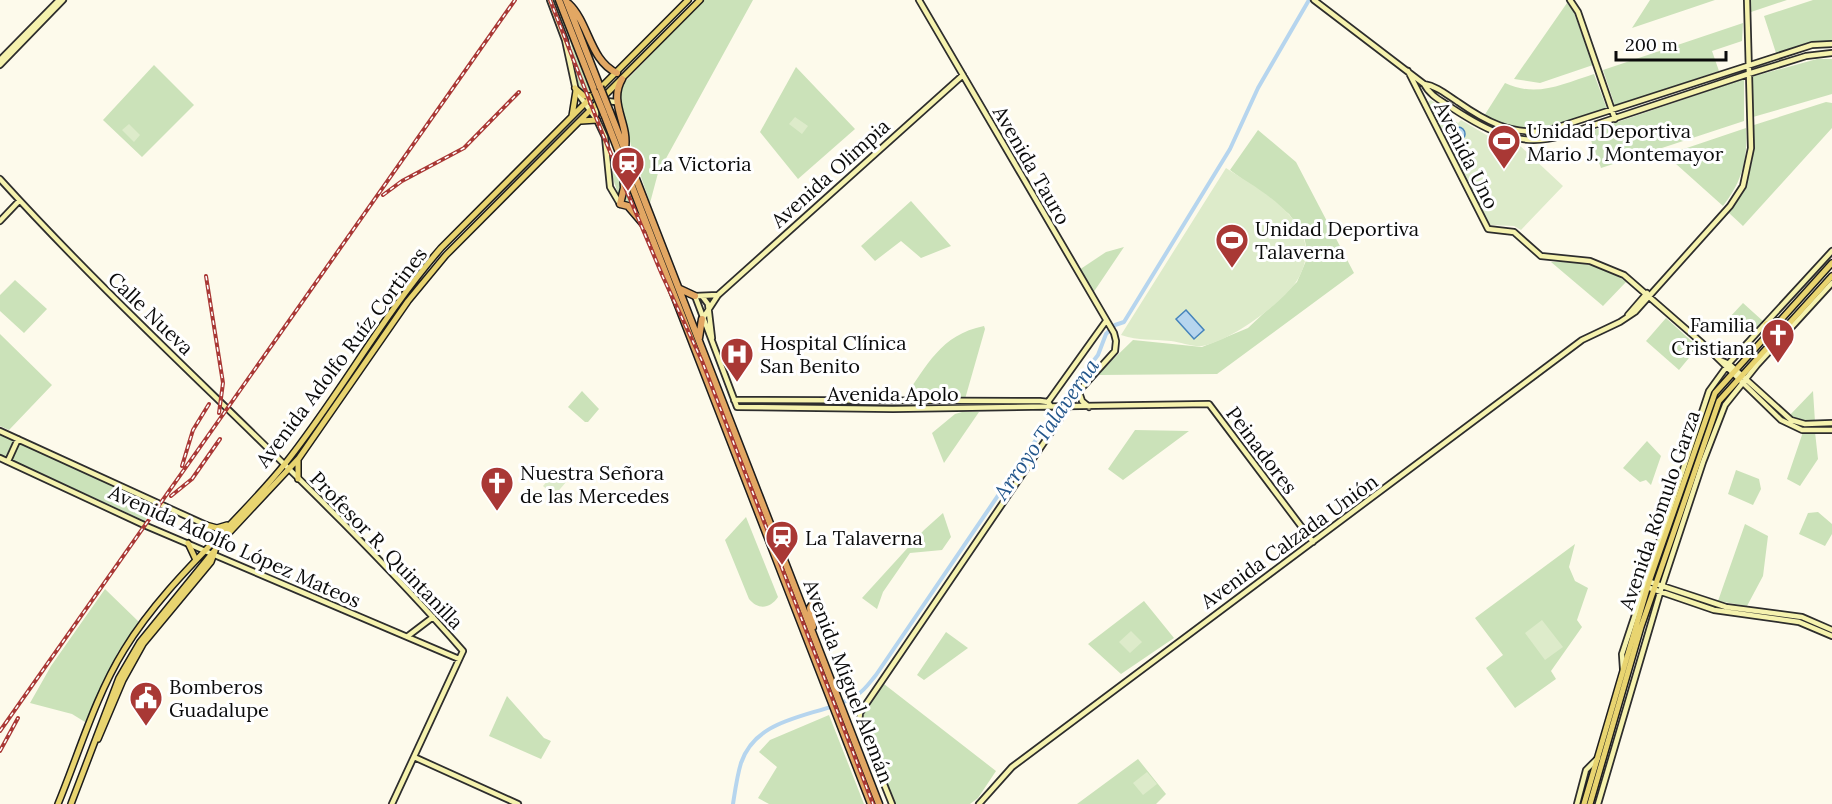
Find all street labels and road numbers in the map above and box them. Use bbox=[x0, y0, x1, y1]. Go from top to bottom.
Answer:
street label: Avenida Uno bbox=[1429, 96, 1505, 213]
street label: Avenida Tauro bbox=[987, 100, 1076, 229]
street label: Avenida Olimpia bbox=[765, 113, 894, 233]
street label: Avenida Adolfo Ruíz Cortines bbox=[249, 242, 432, 473]
street label: Calle Nueva bbox=[103, 266, 199, 360]
street label: Avenida Apolo bbox=[826, 381, 959, 406]
street label: Peinadores bbox=[1221, 401, 1303, 499]
street label: Avenida Rómulo Garza bbox=[1613, 407, 1705, 614]
street label: Profesor R. Quintanilla bbox=[305, 466, 469, 634]
street label: Avenida Calzada Unión bbox=[1195, 468, 1382, 614]
street label: Avenida Adolfo López Mateos bbox=[104, 479, 365, 613]
street label: Avenida Miguel Alemán bbox=[798, 575, 899, 786]

